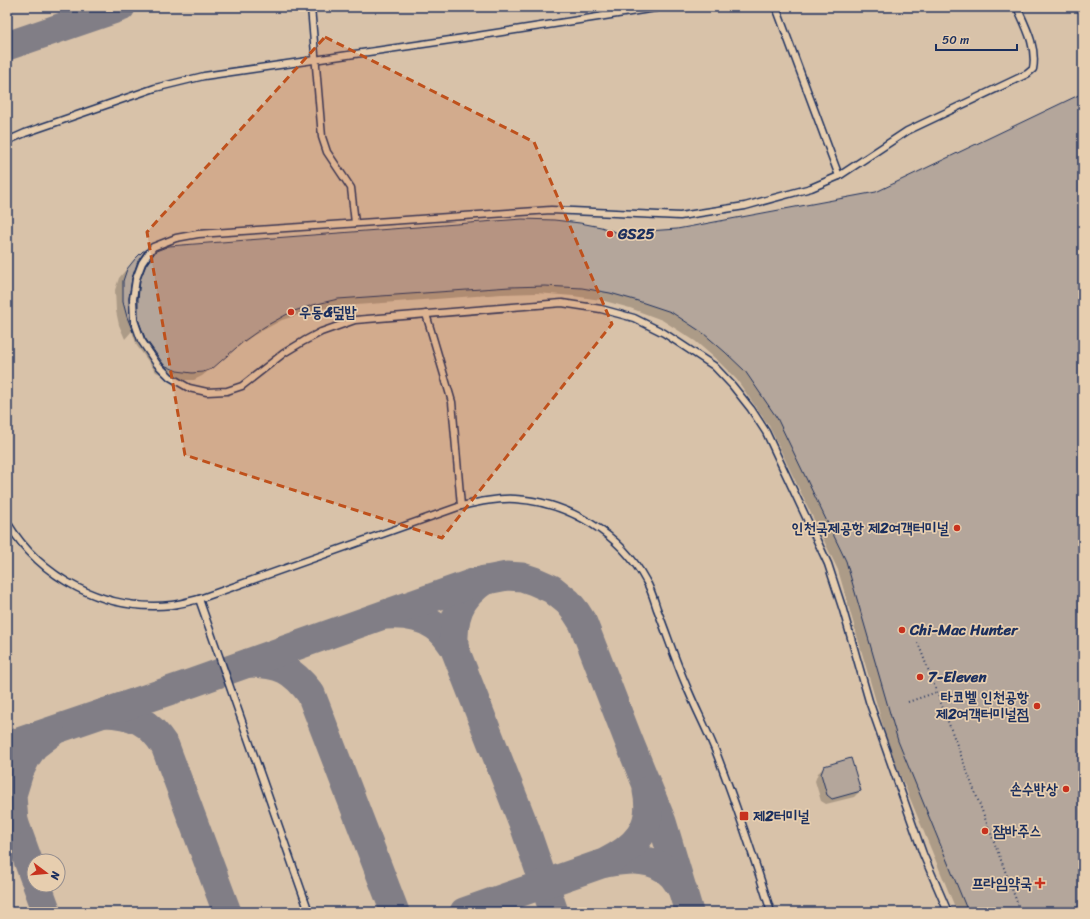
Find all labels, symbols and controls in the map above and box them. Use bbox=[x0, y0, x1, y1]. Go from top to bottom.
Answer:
scale bar bbox=[936, 26, 1017, 52]
text: 50 m bbox=[942, 29, 969, 51]
place label: GS25 bbox=[617, 221, 655, 247]
marker: GS25 bbox=[605, 229, 615, 239]
place label: 우동&덮밥 bbox=[299, 299, 357, 325]
marker: 우동&덮밥 bbox=[286, 307, 296, 317]
place label: 인천국제공항 제2여객터미널 bbox=[792, 515, 949, 541]
marker: 인천국제공항 제2여객터미널 bbox=[952, 523, 962, 533]
place label: Chi-Mac Hunter bbox=[909, 617, 1019, 643]
marker: Chi-Mac Hunter bbox=[897, 625, 907, 635]
place label: 7-Eleven bbox=[928, 664, 988, 690]
marker: 7-Eleven bbox=[915, 672, 925, 682]
place label: 타코벨 인천공항 제2여객터미널점 bbox=[936, 684, 1029, 727]
marker: 타코벨 인천공항 제2여객터미널점 bbox=[1032, 701, 1042, 711]
place label: 손수반상 bbox=[1010, 776, 1058, 802]
marker: 손수반상 bbox=[1061, 784, 1071, 794]
place label: 제2터미널 bbox=[753, 803, 810, 829]
marker: 제2터미널 bbox=[738, 810, 750, 822]
place label: 잠바주스 bbox=[993, 818, 1041, 844]
marker: 잠바주스 bbox=[980, 826, 990, 836]
north arrow bbox=[26, 853, 66, 893]
text: N bbox=[45, 868, 66, 882]
place label: 프라임약국 bbox=[972, 870, 1032, 896]
marker: 프라임약국 bbox=[1035, 878, 1045, 888]

